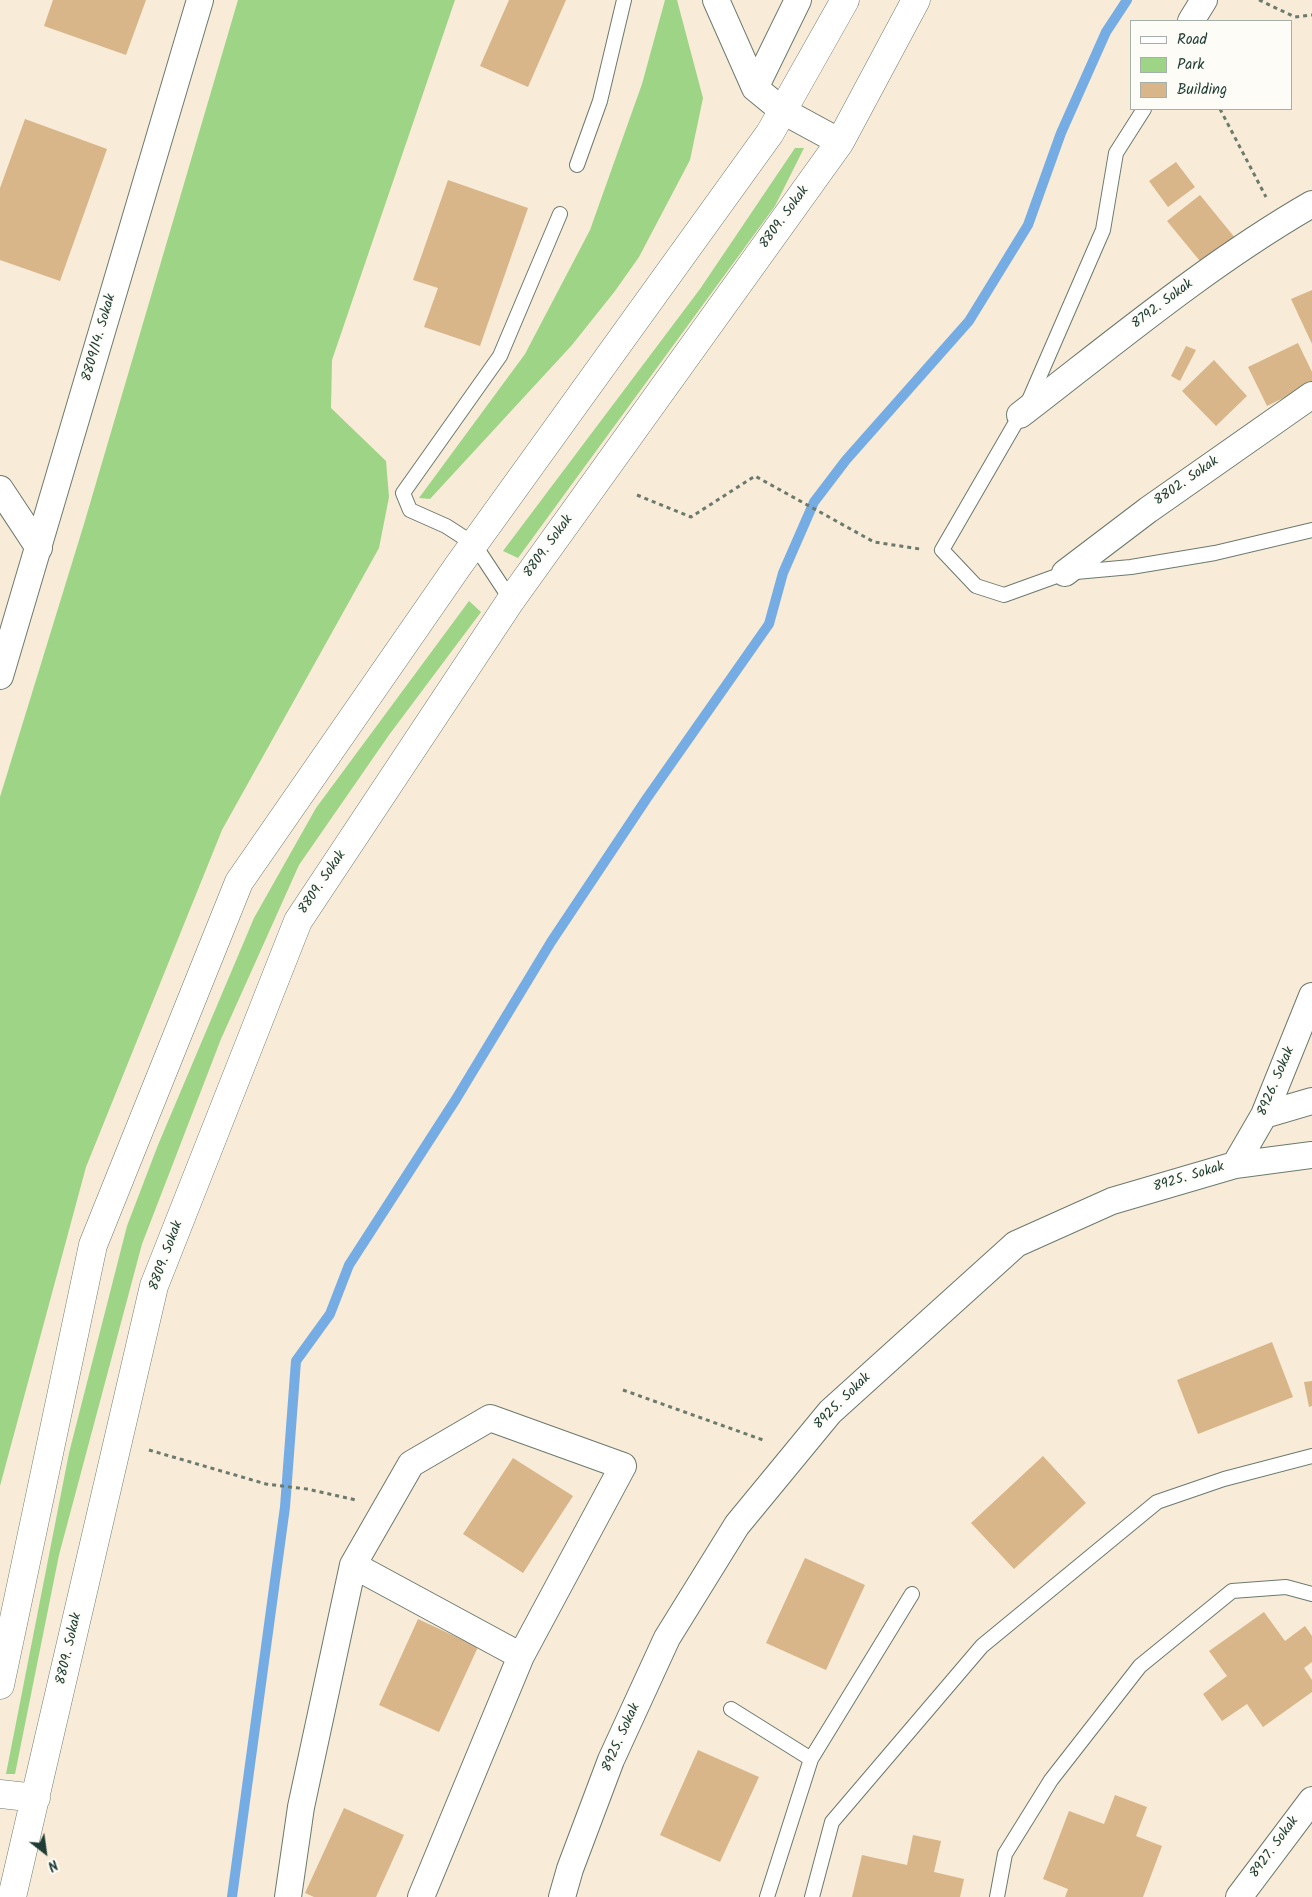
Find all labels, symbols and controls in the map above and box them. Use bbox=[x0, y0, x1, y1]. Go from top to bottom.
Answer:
legend bbox=[1130, 20, 1292, 110]
text: Road bbox=[1177, 28, 1207, 52]
text: Park bbox=[1177, 53, 1204, 77]
text: Building bbox=[1177, 78, 1227, 102]
street label: 8809. Sokak bbox=[757, 183, 813, 253]
street label: 8792. Sokak bbox=[1129, 277, 1197, 333]
street label: 8809/14. Sokak bbox=[79, 292, 121, 384]
street label: 8802. Sokak bbox=[1152, 454, 1222, 510]
street label: 8809. Sokak bbox=[521, 512, 577, 582]
street label: 8809. Sokak bbox=[296, 848, 350, 918]
street label: 8926. Sokak bbox=[1255, 1045, 1299, 1119]
street label: 8925. Sokak bbox=[1151, 1159, 1227, 1197]
street label: 8809. Sokak bbox=[147, 1219, 187, 1293]
street label: 8925. Sokak bbox=[811, 1370, 875, 1434]
street label: 8809. Sokak bbox=[54, 1612, 86, 1686]
street label: 8925. Sokak bbox=[599, 1701, 645, 1775]
street label: 8927. Sokak bbox=[1247, 1814, 1303, 1882]
north arrow bbox=[20, 1827, 70, 1877]
text: N bbox=[43, 1853, 62, 1877]

